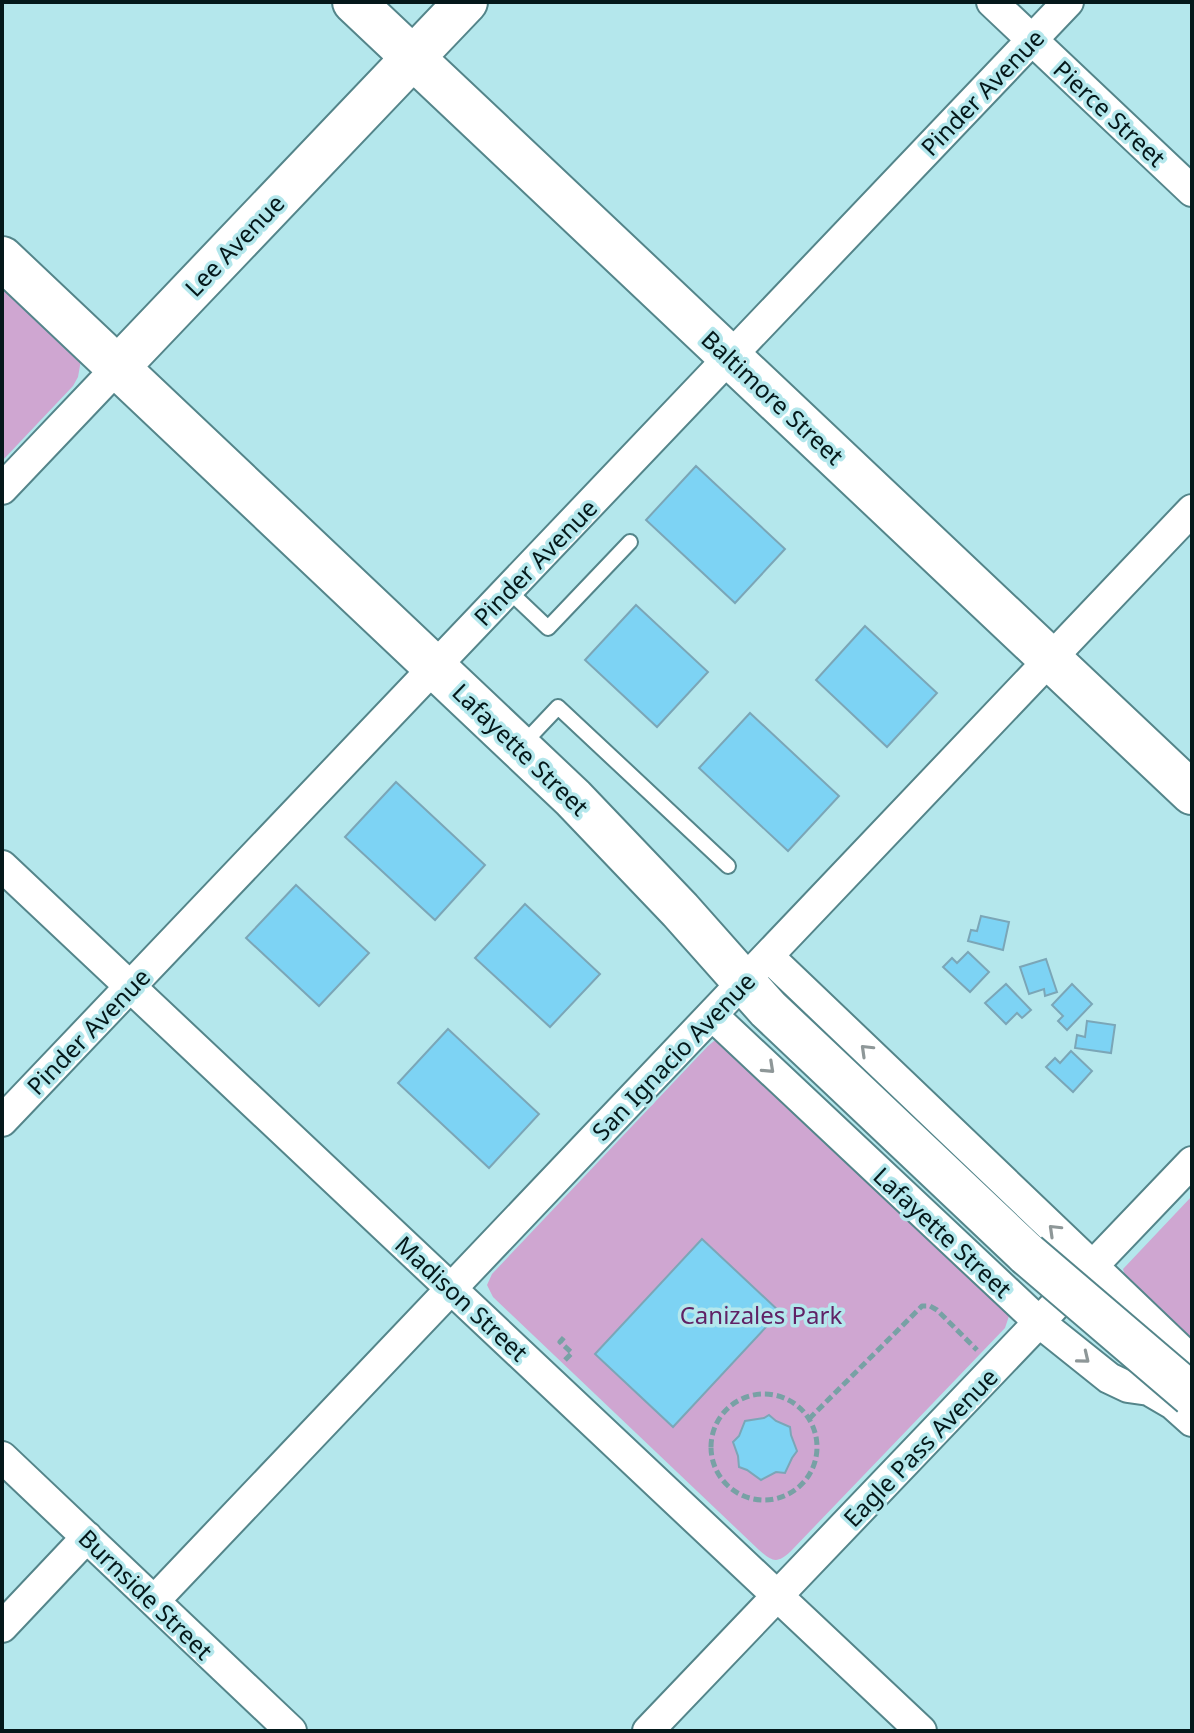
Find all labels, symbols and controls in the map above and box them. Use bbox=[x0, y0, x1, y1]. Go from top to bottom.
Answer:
street label: Pinder Avenue bbox=[913, 21, 1051, 163]
street label: Pierce Street bbox=[1047, 53, 1173, 174]
street label: Lee Avenue bbox=[177, 187, 291, 303]
street label: Baltimore Street bbox=[695, 322, 852, 472]
street label: Pinder Avenue bbox=[466, 491, 604, 633]
street label: Lafayette Street bbox=[446, 675, 597, 823]
street label: Pinder Avenue bbox=[19, 960, 157, 1102]
street label: San Ignacio Avenue bbox=[584, 965, 762, 1147]
one-way arrow bbox=[861, 1045, 875, 1060]
one-way arrow bbox=[759, 1059, 774, 1073]
street label: Lafayette Street bbox=[867, 1159, 1019, 1305]
one-way arrow bbox=[1049, 1225, 1063, 1240]
street label: Madison Street bbox=[388, 1228, 536, 1368]
park label: Canizales Park bbox=[680, 1298, 842, 1331]
one-way arrow bbox=[1075, 1348, 1089, 1363]
street label: Eagle Pass Avenue bbox=[836, 1360, 1004, 1534]
street label: Burnside Street bbox=[72, 1522, 220, 1667]

